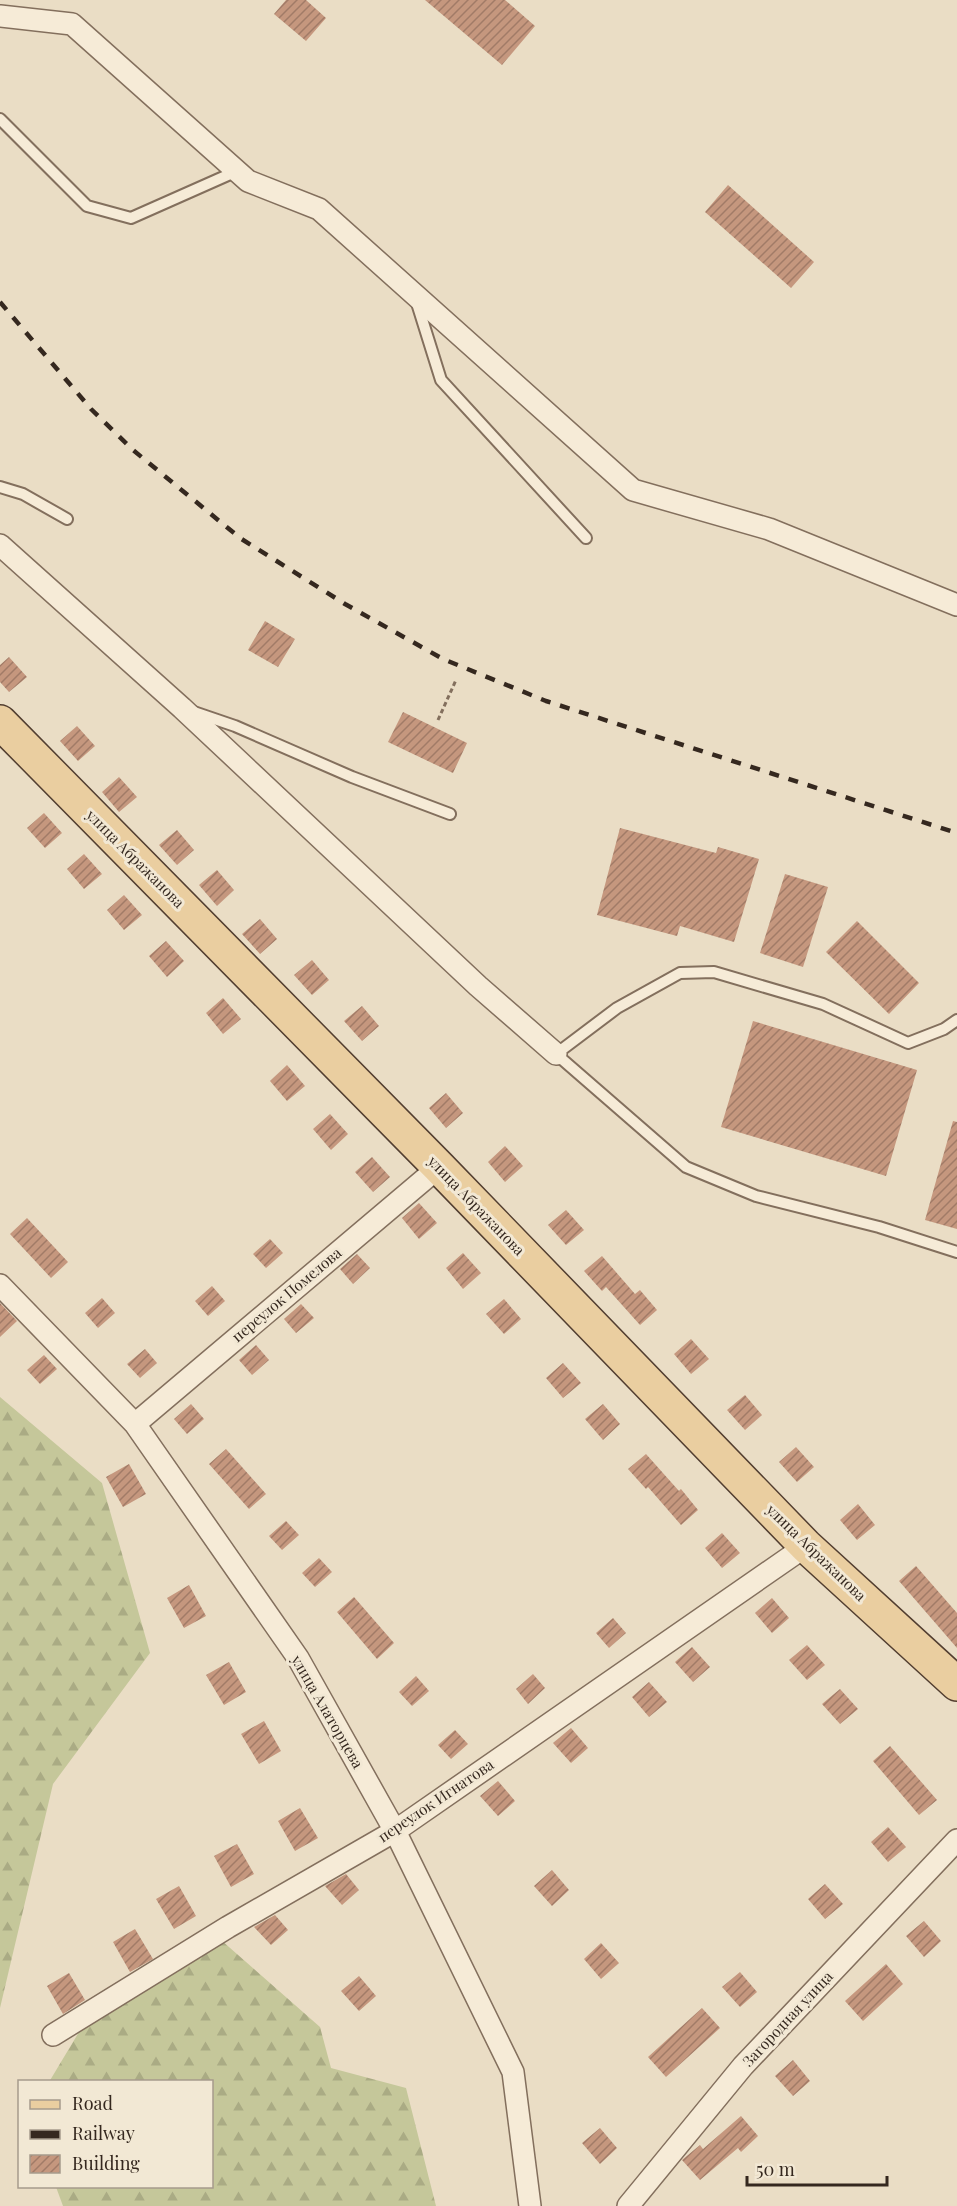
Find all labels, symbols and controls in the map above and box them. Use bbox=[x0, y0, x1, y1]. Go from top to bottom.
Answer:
street label: улица Абражанова bbox=[82, 804, 190, 912]
street label: улица Абражанова bbox=[423, 1150, 530, 1260]
street label: переулок Помелова bbox=[227, 1242, 346, 1346]
street label: улица Абражанова bbox=[762, 1499, 871, 1605]
street label: улица Алаторцева bbox=[287, 1650, 369, 1772]
street label: переулок Игнатова bbox=[374, 1754, 498, 1846]
street label: Загородная улица bbox=[738, 1966, 837, 2070]
legend bbox=[18, 2080, 213, 2188]
text: Road bbox=[72, 2091, 113, 2115]
text: Railway bbox=[72, 2121, 135, 2145]
scale bar bbox=[747, 2149, 886, 2187]
text: Building bbox=[72, 2151, 140, 2175]
text: 50 m bbox=[756, 2157, 795, 2181]

